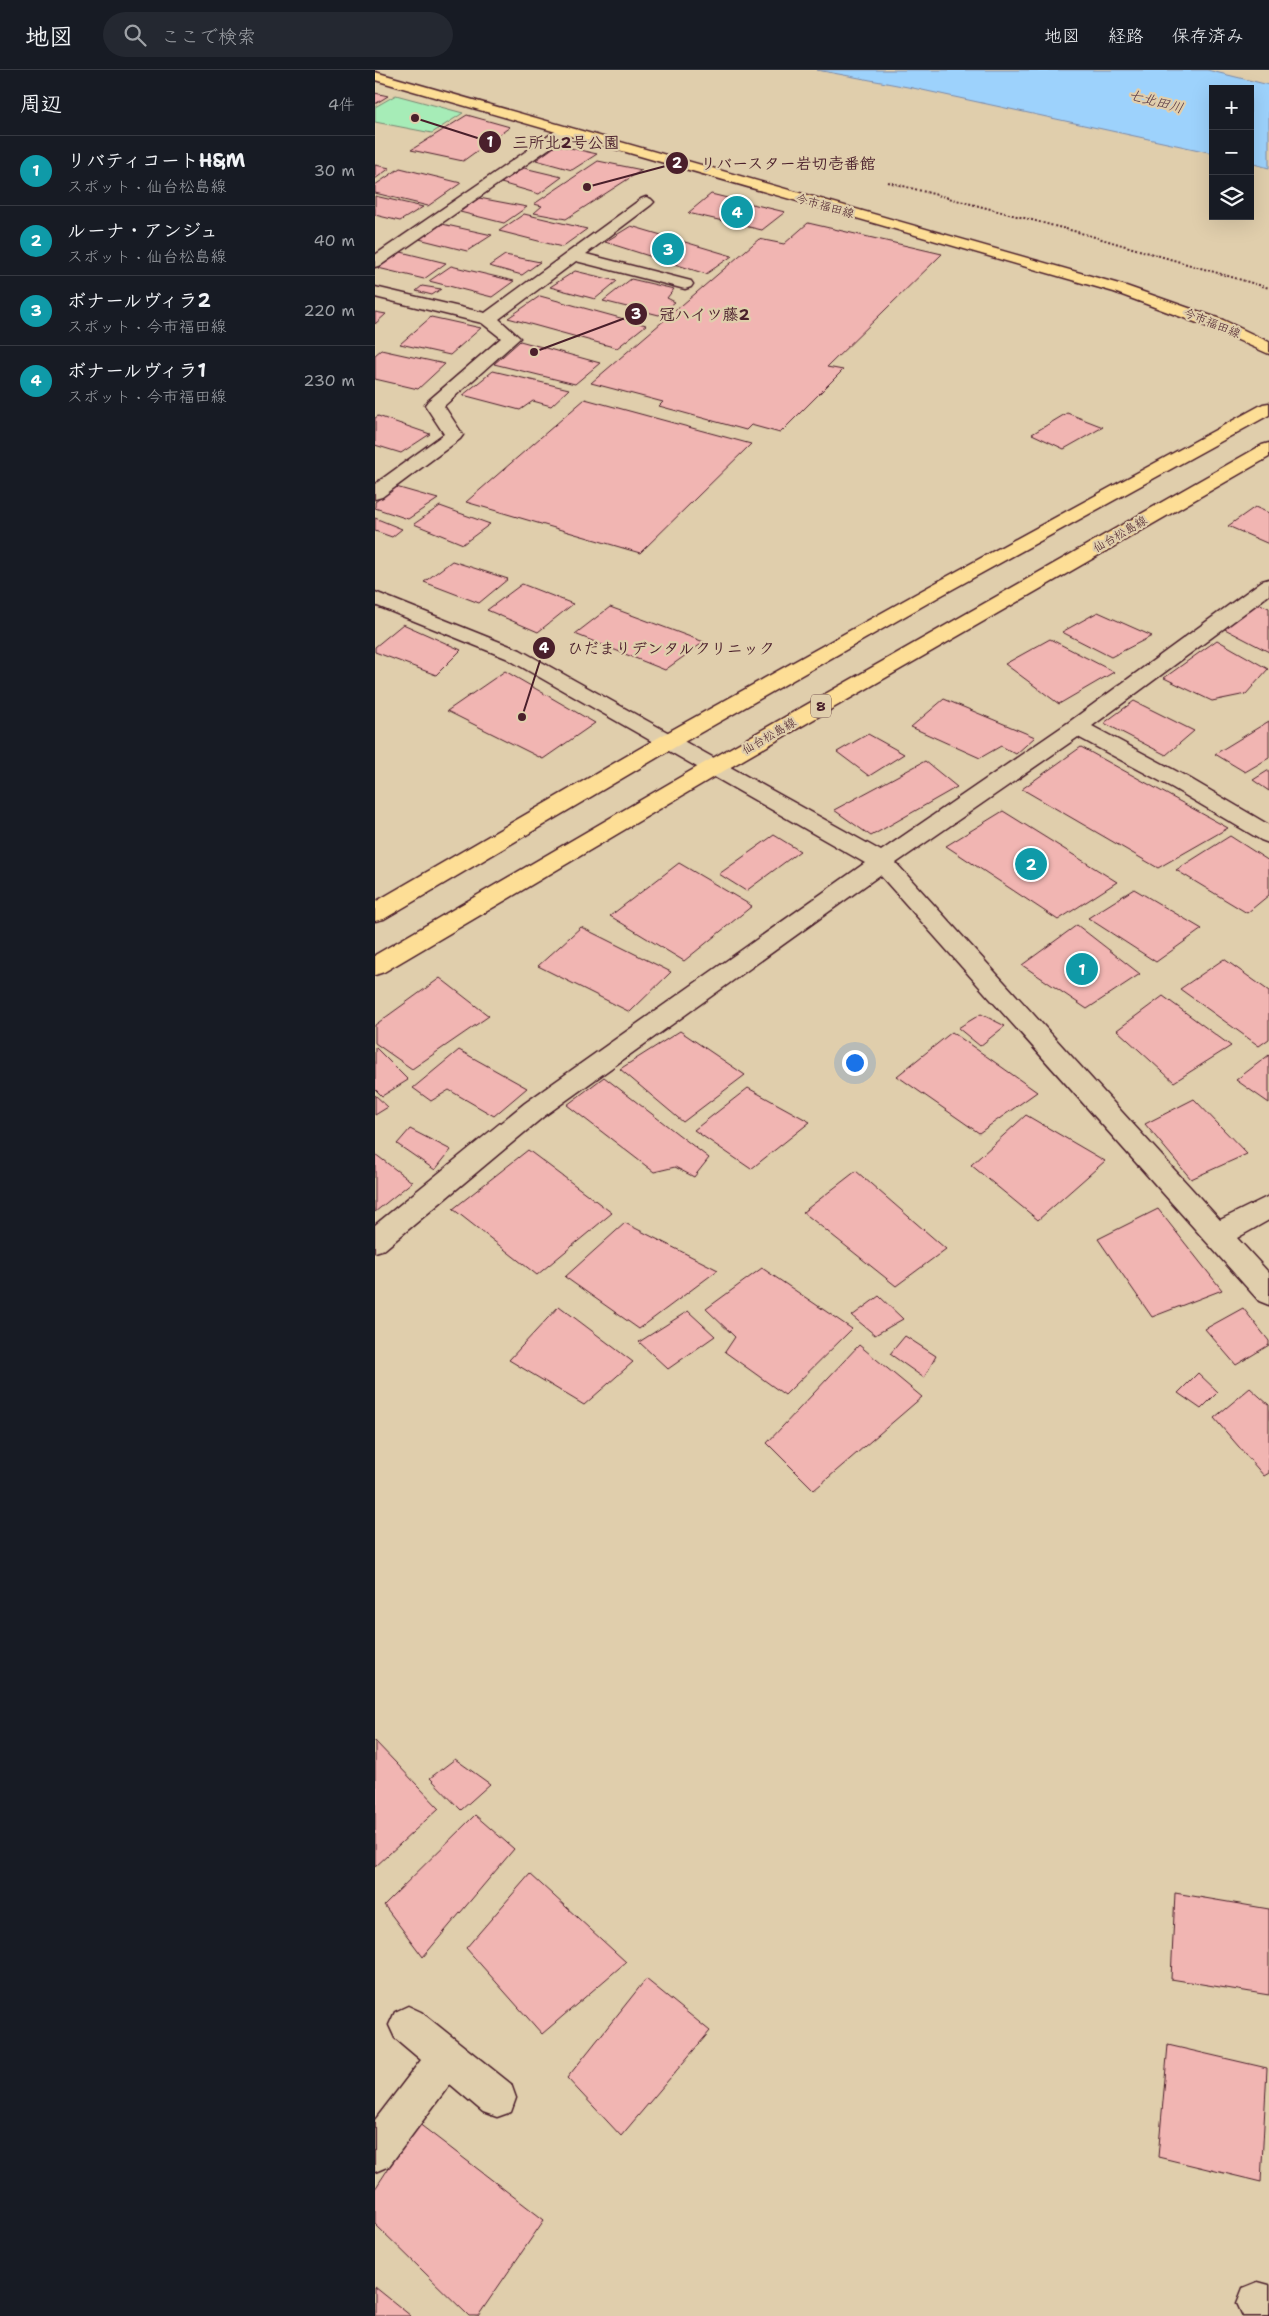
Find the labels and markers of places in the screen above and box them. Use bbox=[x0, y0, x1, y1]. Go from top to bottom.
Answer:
callout: 三所北2号公園 bbox=[478, 127, 630, 158]
callout: リバースター岩切壱番館 bbox=[665, 147, 886, 178]
pin: 4 bbox=[721, 193, 753, 231]
pin: 3 bbox=[652, 230, 684, 268]
callout: 冠ハイツ藤2 bbox=[624, 299, 760, 330]
callout: ひだまりデンタルクリニック bbox=[532, 633, 785, 664]
pin: 2 bbox=[1015, 845, 1047, 883]
pin: 1 bbox=[1066, 950, 1098, 988]

